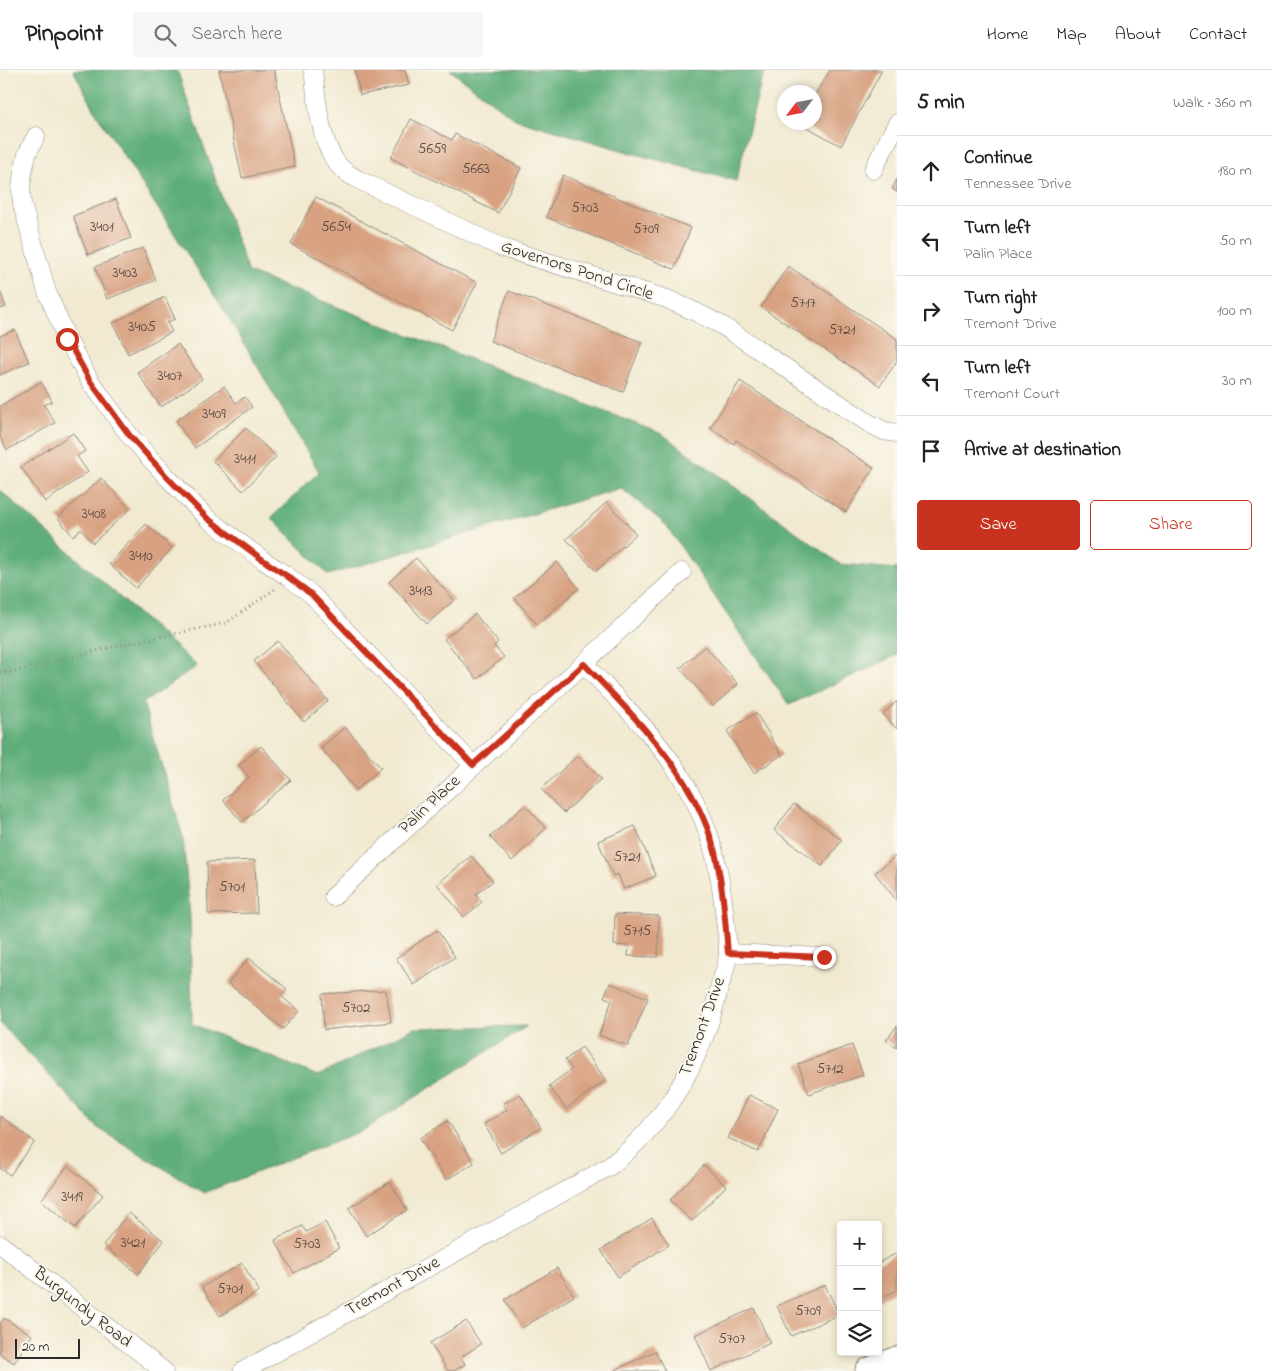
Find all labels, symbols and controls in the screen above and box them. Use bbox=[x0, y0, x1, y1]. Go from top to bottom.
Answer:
search box bbox=[133, 12, 483, 57]
text: Pinpoint bbox=[25, 17, 103, 52]
icon: search bbox=[151, 21, 179, 49]
text: Search here bbox=[191, 21, 282, 48]
text: Home bbox=[987, 22, 1028, 48]
text: Map bbox=[1056, 22, 1087, 48]
text: About bbox=[1115, 22, 1161, 48]
text: Contact bbox=[1189, 22, 1247, 48]
north arrow bbox=[777, 85, 822, 130]
text: 5 min bbox=[917, 88, 965, 118]
text: Walk · 360 m bbox=[1173, 91, 1252, 115]
house number: 5659 bbox=[418, 138, 447, 160]
text: Continue bbox=[964, 145, 1032, 172]
icon: ahead bbox=[917, 157, 945, 185]
house number: 5663 bbox=[462, 158, 490, 180]
text: 180 m bbox=[1218, 159, 1252, 183]
text: Tennessee Drive bbox=[964, 172, 1071, 196]
house number: 5703 bbox=[571, 197, 599, 219]
text: Turn left bbox=[964, 215, 1031, 242]
house number: 3401 bbox=[90, 216, 114, 238]
house number: 5654 bbox=[321, 216, 351, 238]
house number: 5709 bbox=[633, 218, 659, 240]
icon: left bbox=[917, 227, 945, 255]
text: 50 m bbox=[1220, 229, 1252, 253]
street label: Governors Pond Circle bbox=[497, 234, 658, 308]
text: Palin Place bbox=[964, 242, 1032, 266]
house number: 3403 bbox=[112, 262, 138, 284]
text: Turn right bbox=[964, 285, 1037, 312]
house number: 5717 bbox=[790, 292, 816, 314]
icon: right bbox=[917, 297, 945, 325]
text: 100 m bbox=[1217, 299, 1252, 323]
text: Tremont Drive bbox=[964, 312, 1057, 336]
house number: 3405 bbox=[128, 316, 156, 338]
house number: 5721 bbox=[829, 319, 856, 341]
route start bbox=[56, 328, 79, 351]
text: Turn left bbox=[964, 355, 1031, 382]
house number: 3407 bbox=[157, 365, 183, 387]
icon: left bbox=[917, 367, 945, 395]
text: 30 m bbox=[1222, 369, 1252, 393]
text: Tremont Court bbox=[964, 382, 1060, 406]
house number: 3409 bbox=[202, 403, 226, 425]
icon: arrive bbox=[917, 437, 945, 465]
text: Arrive at destination bbox=[964, 437, 1121, 464]
house number: 3411 bbox=[234, 448, 256, 470]
button: Save bbox=[917, 500, 1080, 550]
button: Share bbox=[1090, 500, 1252, 550]
house number: 3408 bbox=[82, 503, 107, 525]
house number: 3410 bbox=[129, 545, 153, 567]
house number: 3413 bbox=[409, 580, 433, 602]
street label: Palin Place bbox=[393, 769, 468, 841]
house number: 5721 bbox=[614, 846, 641, 868]
house number: 5701 bbox=[219, 876, 245, 898]
house number: 5715 bbox=[623, 920, 651, 942]
route end bbox=[813, 946, 836, 969]
street label: Tremont Drive bbox=[673, 973, 733, 1080]
house number: 5702 bbox=[342, 997, 371, 1019]
house number: 5712 bbox=[817, 1058, 844, 1080]
house number: 3419 bbox=[61, 1186, 83, 1208]
map controls bbox=[837, 1221, 882, 1356]
button: + bbox=[837, 1221, 882, 1266]
house number: 3421 bbox=[121, 1232, 146, 1254]
house number: 5703 bbox=[293, 1233, 321, 1255]
street label: Tremont Drive bbox=[341, 1250, 446, 1324]
street label: Burgundy Road bbox=[26, 1261, 137, 1356]
button: − bbox=[837, 1266, 882, 1311]
house number: 5701 bbox=[217, 1278, 243, 1300]
house number: 5709 bbox=[795, 1300, 821, 1322]
button: layers bbox=[837, 1311, 882, 1356]
house number: 5707 bbox=[718, 1328, 746, 1350]
scale bar bbox=[15, 1336, 80, 1359]
text: 20 m bbox=[22, 1337, 49, 1358]

